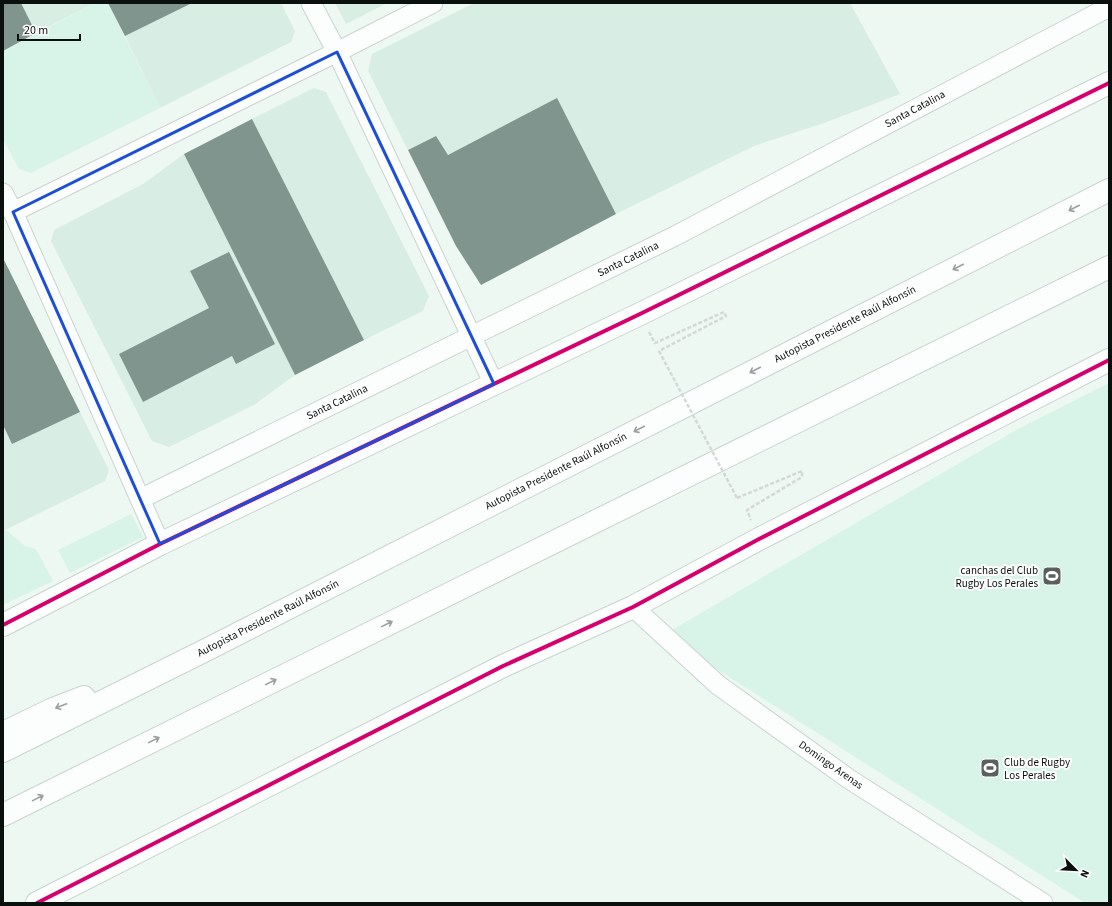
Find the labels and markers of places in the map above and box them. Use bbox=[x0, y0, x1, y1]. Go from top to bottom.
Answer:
place label: canchas del Club Rugby Los Perales bbox=[955, 563, 1038, 591]
sports icon: canchas del Club Rugby Los Perales bbox=[1041, 565, 1063, 587]
place label: Club de Rugby Los Perales bbox=[1004, 755, 1070, 783]
sports icon: Club de Rugby Los Perales bbox=[979, 757, 1001, 779]

